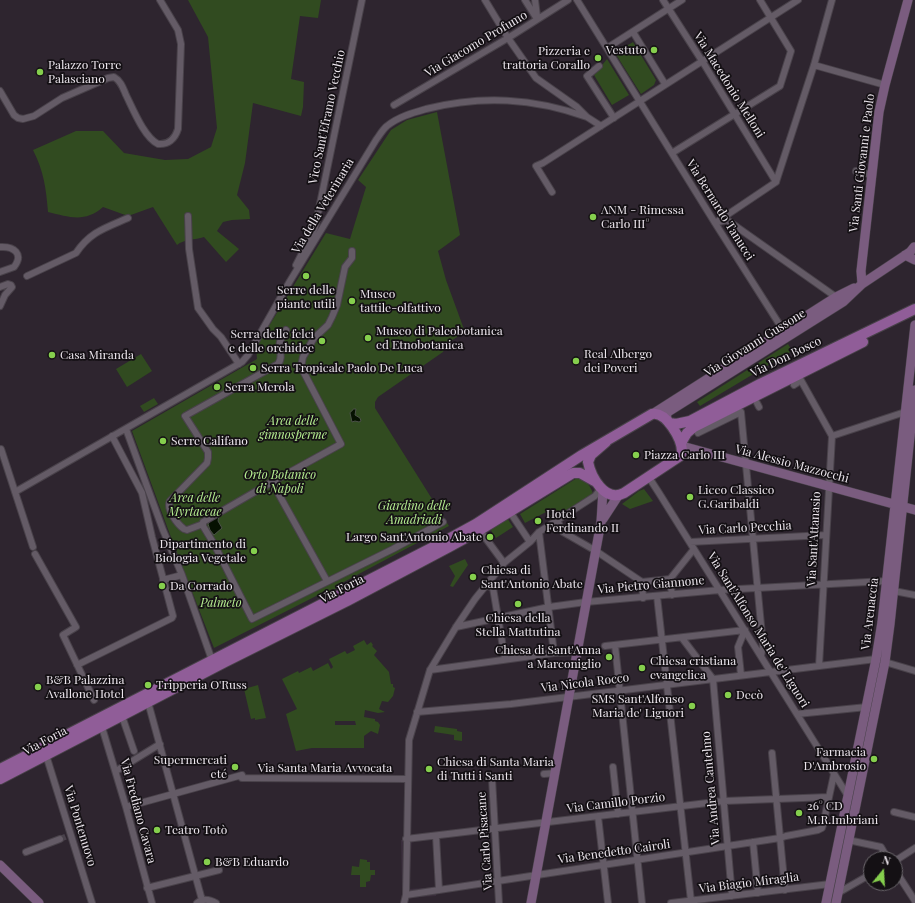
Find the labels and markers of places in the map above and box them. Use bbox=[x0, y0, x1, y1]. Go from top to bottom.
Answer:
place label: Vestuto bbox=[606, 43, 646, 57]
place label: Pizzeria e trattoria Corallo bbox=[503, 44, 590, 72]
marker: Vestuto bbox=[649, 45, 659, 55]
marker: Pizzeria e trattoria Corallo bbox=[593, 53, 603, 63]
place label: Palazzo Torre Palasciano bbox=[48, 58, 121, 86]
marker: Palazzo Torre Palasciano bbox=[35, 67, 45, 77]
place label: ANM - Rimessa Carlo III° bbox=[601, 203, 684, 231]
marker: ANM - Rimessa Carlo III° bbox=[588, 212, 598, 222]
marker: Serre delle piante utili bbox=[301, 271, 311, 281]
place label: Serre delle piante utili bbox=[277, 283, 335, 311]
place label: Museo tattile-olfattivo bbox=[360, 287, 441, 315]
marker: Museo tattile-olfattivo bbox=[347, 296, 357, 306]
place label: Museo di Paleobotanica ed Etnobotanica bbox=[376, 324, 503, 352]
place label: Serra delle felci e delle orchidee bbox=[229, 327, 314, 355]
marker: Museo di Paleobotanica ed Etnobotanica bbox=[363, 333, 373, 343]
marker: Serra delle felci e delle orchidee bbox=[317, 336, 327, 346]
place label: Real Albergo dei Poveri bbox=[584, 347, 652, 375]
place label: Casa Miranda bbox=[60, 348, 134, 362]
marker: Casa Miranda bbox=[47, 350, 57, 360]
marker: Real Albergo dei Poveri bbox=[571, 356, 581, 366]
place label: Serra Tropicale Paolo De Luca bbox=[261, 361, 423, 375]
marker: Serra Tropicale Paolo De Luca bbox=[248, 363, 258, 373]
place label: Serra Merola bbox=[225, 380, 294, 394]
marker: Serra Merola bbox=[212, 382, 222, 392]
place label: Serre Califano bbox=[171, 434, 248, 448]
marker: Serre Califano bbox=[158, 436, 168, 446]
place label: Piazza Carlo III bbox=[644, 448, 725, 462]
marker: Piazza Carlo III bbox=[631, 450, 641, 460]
place label: Liceo Classico G.Garibaldi bbox=[698, 483, 774, 511]
marker: Liceo Classico G.Garibaldi bbox=[685, 492, 695, 502]
place label: Hotel Ferdinando II bbox=[546, 507, 619, 535]
marker: Hotel Ferdinando II bbox=[533, 516, 543, 526]
place label: Largo Sant'Antonio Abate bbox=[346, 530, 482, 544]
marker: Largo Sant'Antonio Abate bbox=[485, 532, 495, 542]
place label: Dipartimento di Biologia Vegetale bbox=[155, 537, 246, 565]
marker: Dipartimento di Biologia Vegetale bbox=[249, 546, 259, 556]
place label: Chiesa di Sant'Antonio Abate bbox=[481, 563, 583, 591]
marker: Chiesa di Sant'Antonio Abate bbox=[468, 572, 478, 582]
place label: Da Corrado bbox=[170, 579, 233, 593]
marker: Da Corrado bbox=[157, 581, 167, 591]
marker: Chiesa della Stella Mattutina bbox=[513, 599, 523, 609]
place label: Chiesa della Stella Mattutina bbox=[476, 611, 560, 639]
place label: Chiesa di Sant'Anna a Marconiglio bbox=[495, 643, 601, 671]
marker: Chiesa di Sant'Anna a Marconiglio bbox=[604, 652, 614, 662]
place label: Chiesa cristiana evangelica bbox=[650, 654, 736, 682]
marker: Chiesa cristiana evangelica bbox=[637, 663, 647, 673]
place label: B&B Palazzina Avallone Hotel bbox=[46, 673, 124, 701]
place label: Tripperia O'Russ bbox=[156, 678, 247, 692]
marker: Tripperia O'Russ bbox=[143, 680, 153, 690]
marker: B&B Palazzina Avallone Hotel bbox=[33, 682, 43, 692]
place label: Decò bbox=[736, 688, 763, 702]
marker: Decò bbox=[723, 690, 733, 700]
place label: SMS Sant'Alfonso Maria de' Liguori bbox=[592, 692, 684, 720]
marker: SMS Sant'Alfonso Maria de' Liguori bbox=[687, 701, 697, 711]
place label: Farmacia D'Ambrosio bbox=[804, 745, 866, 773]
place label: Supermercati eté bbox=[154, 753, 227, 781]
marker: Farmacia D'Ambrosio bbox=[869, 754, 879, 764]
place label: Chiesa di Santa Maria di Tutti i Santi bbox=[437, 755, 554, 783]
marker: Supermercati eté bbox=[230, 762, 240, 772]
marker: Chiesa di Santa Maria di Tutti i Santi bbox=[424, 764, 434, 774]
place label: 26° CD M.R.Imbriani bbox=[807, 799, 878, 827]
marker: 26° CD M.R.Imbriani bbox=[794, 808, 804, 818]
place label: Teatro Totò bbox=[165, 823, 227, 837]
marker: Teatro Totò bbox=[152, 825, 162, 835]
place label: B&B Eduardo bbox=[215, 855, 289, 869]
marker: B&B Eduardo bbox=[202, 857, 212, 867]

